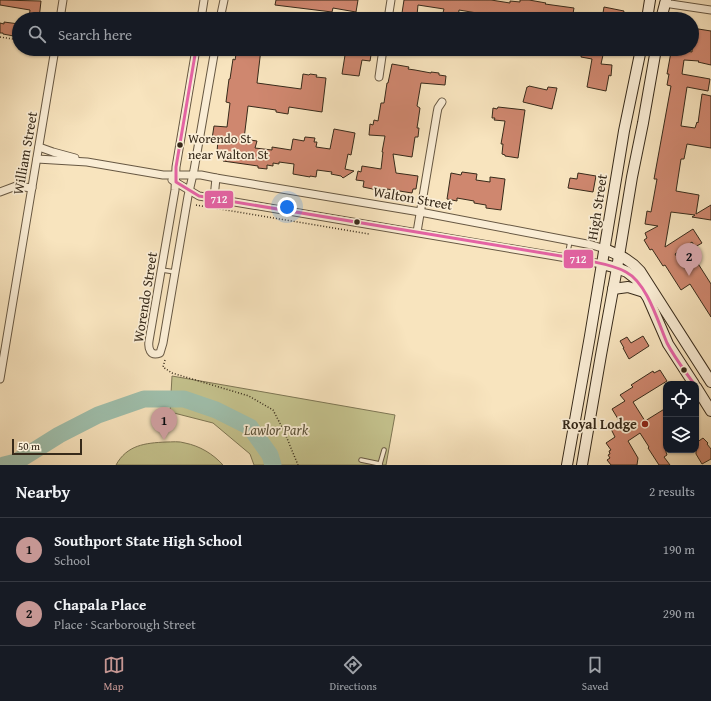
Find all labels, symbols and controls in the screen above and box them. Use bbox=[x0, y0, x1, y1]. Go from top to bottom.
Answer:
search box bbox=[12, 12, 699, 56]
icon: search bbox=[26, 23, 48, 45]
text: Search here bbox=[58, 24, 132, 45]
street label: William Street bbox=[8, 110, 42, 196]
place label: Worendo St near Walton St bbox=[188, 129, 269, 164]
marker: Worendo St near Walton St bbox=[175, 140, 185, 150]
street label: High Street bbox=[582, 173, 612, 241]
street label: Walton Street bbox=[372, 181, 454, 215]
line badge: 712 bbox=[204, 190, 234, 209]
text: 712 bbox=[210, 191, 228, 207]
your location bbox=[277, 197, 297, 217]
unlabelled marker bbox=[352, 217, 362, 227]
pin: 2 bbox=[676, 243, 702, 276]
line badge: 712 bbox=[563, 249, 594, 269]
street label: Worendo Street bbox=[128, 250, 162, 344]
text: 712 bbox=[569, 251, 587, 267]
unlabelled marker bbox=[679, 365, 689, 375]
map controls bbox=[663, 381, 699, 453]
button: locate bbox=[663, 381, 699, 417]
pin: 1 bbox=[151, 407, 177, 440]
place label: Royal Lodge bbox=[562, 414, 637, 434]
button: layers bbox=[663, 417, 699, 453]
marker: Royal Lodge bbox=[640, 419, 650, 429]
park label: Lawlor Park bbox=[243, 420, 309, 440]
scale bar bbox=[12, 437, 82, 456]
text: 50 m bbox=[18, 438, 40, 454]
text: Nearby bbox=[16, 479, 70, 504]
text: 2 results bbox=[649, 482, 695, 501]
text: Southport State High School bbox=[54, 530, 242, 551]
text: 1 bbox=[26, 540, 32, 559]
text: 190 m bbox=[663, 540, 695, 559]
text: School bbox=[54, 551, 90, 570]
text: Chapala Place bbox=[54, 594, 146, 615]
text: 2 bbox=[26, 604, 32, 623]
text: 290 m bbox=[663, 604, 695, 623]
text: Place · Scarborough Street bbox=[54, 615, 196, 634]
tab: Map bbox=[103, 654, 125, 694]
tab: Directions bbox=[330, 654, 377, 694]
tab: Saved bbox=[582, 654, 608, 694]

